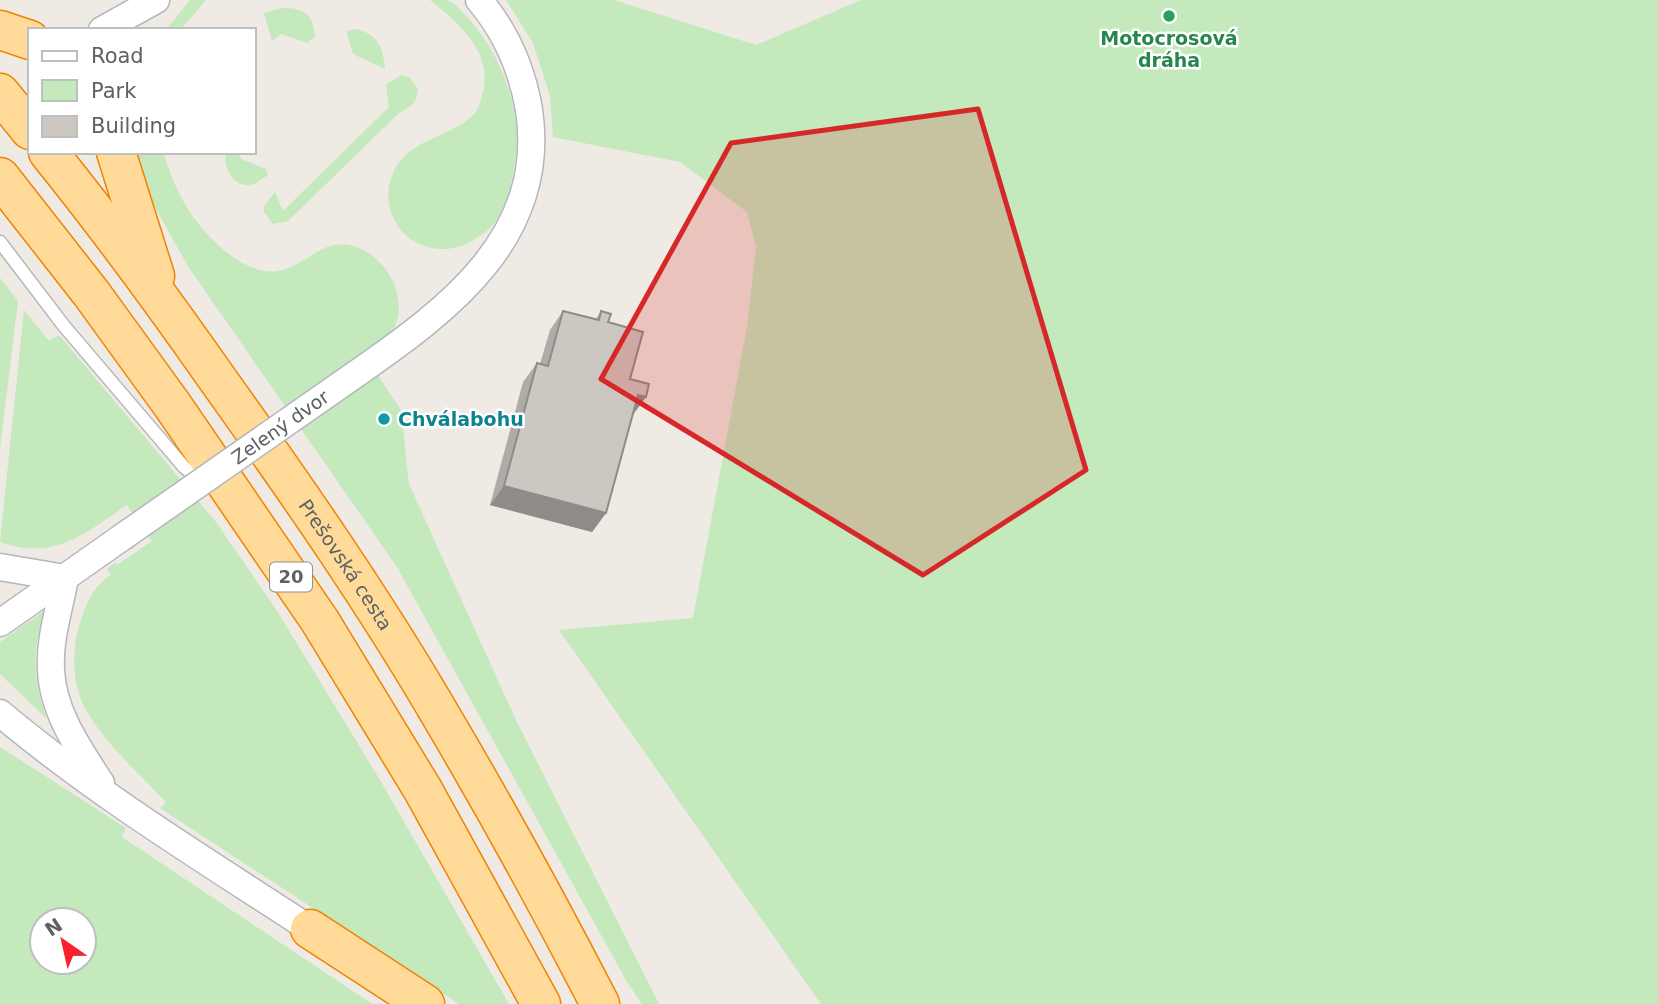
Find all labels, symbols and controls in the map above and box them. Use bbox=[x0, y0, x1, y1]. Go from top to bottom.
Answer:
marker: Motocrosová dráha bbox=[1161, 8, 1177, 24]
place label: Motocrosová dráha bbox=[1100, 27, 1238, 71]
legend bbox=[28, 28, 256, 154]
text: Road bbox=[91, 44, 144, 68]
text: Park bbox=[91, 79, 137, 103]
text: Building bbox=[91, 114, 176, 138]
street label: Zelený dvor bbox=[227, 385, 333, 469]
place label: Chválabohu bbox=[398, 408, 524, 430]
marker: Chválabohu bbox=[376, 411, 392, 427]
street label: Prešovská cesta bbox=[294, 495, 397, 634]
road number: 20 bbox=[270, 562, 312, 592]
north arrow bbox=[28, 906, 98, 976]
text: N bbox=[41, 913, 66, 940]

